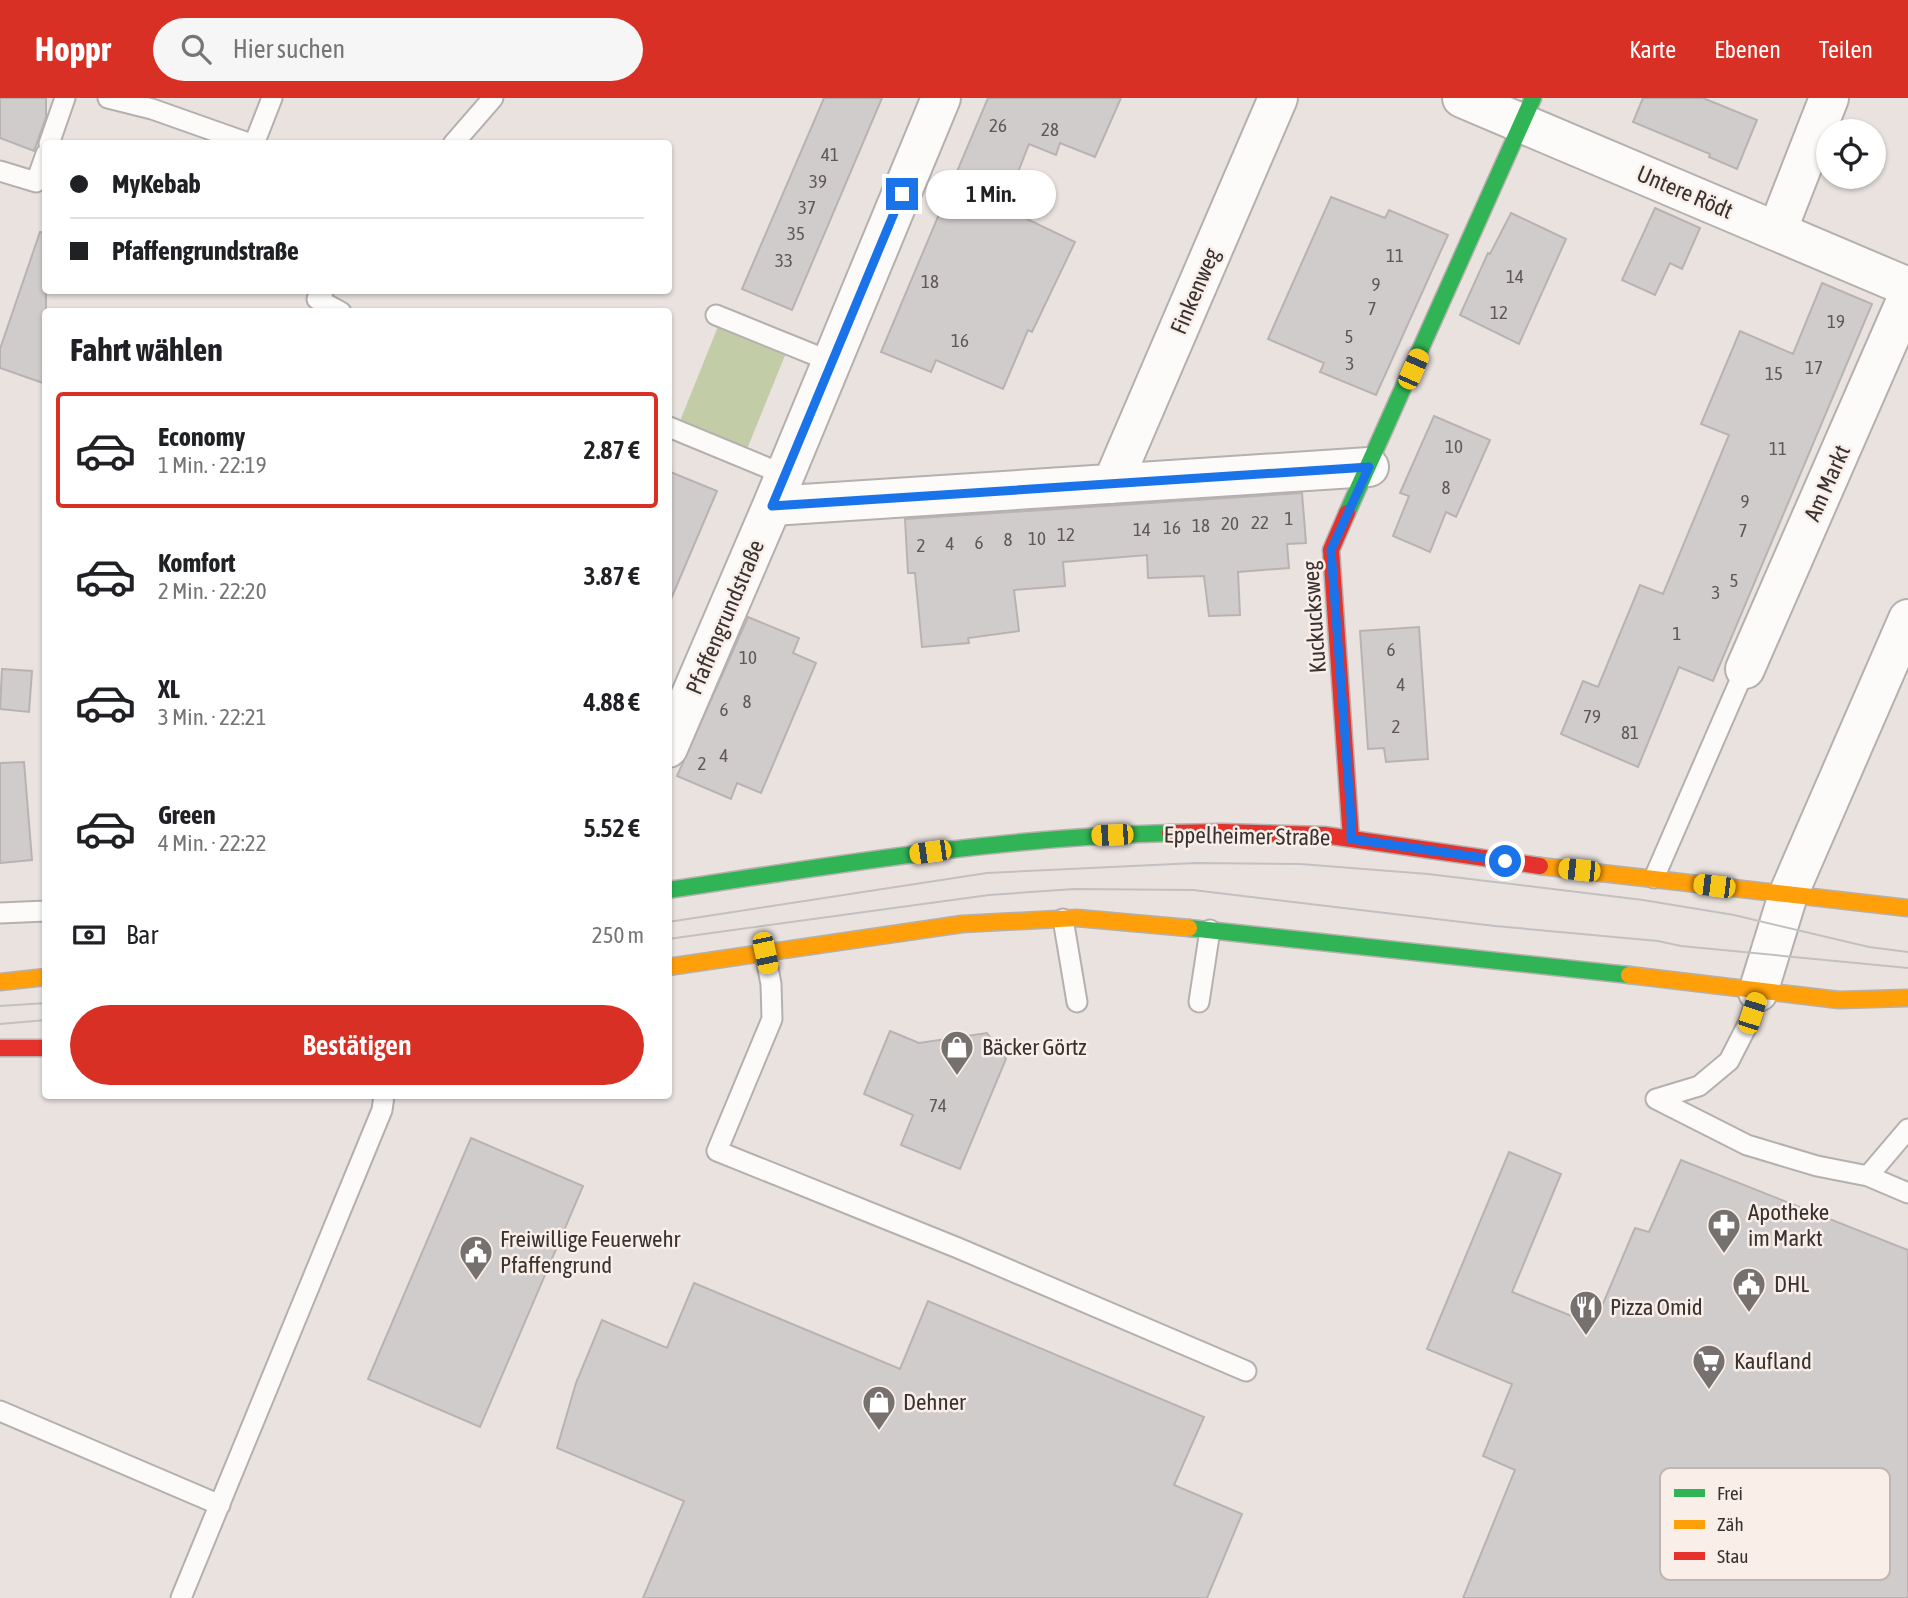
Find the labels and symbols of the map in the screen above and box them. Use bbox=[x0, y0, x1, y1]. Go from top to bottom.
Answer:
house number: 26 bbox=[989, 114, 1007, 136]
house number: 28 bbox=[1041, 118, 1059, 140]
house number: 41 bbox=[821, 143, 839, 165]
street label: Untere Rödt bbox=[1633, 160, 1737, 224]
house number: 39 bbox=[809, 170, 827, 192]
callout: 1 Min. bbox=[926, 170, 1056, 218]
route end bbox=[886, 178, 918, 210]
house number: 37 bbox=[798, 196, 816, 218]
house number: 35 bbox=[787, 222, 805, 244]
street label: Finkenweg bbox=[1165, 244, 1225, 338]
house number: 11 bbox=[1386, 244, 1404, 266]
house number: 33 bbox=[775, 249, 793, 271]
house number: 14 bbox=[1506, 265, 1524, 287]
house number: 18 bbox=[921, 270, 939, 292]
house number: 9 bbox=[1372, 273, 1381, 295]
house number: 7 bbox=[1368, 297, 1376, 319]
house number: 12 bbox=[1490, 301, 1508, 323]
house number: 19 bbox=[1827, 310, 1845, 332]
house number: 5 bbox=[1345, 325, 1353, 347]
house number: 16 bbox=[951, 329, 969, 351]
car bbox=[1395, 346, 1432, 392]
house number: 3 bbox=[1346, 352, 1354, 374]
house number: 17 bbox=[1805, 356, 1823, 378]
house number: 15 bbox=[1765, 362, 1783, 384]
house number: 10 bbox=[1445, 435, 1463, 457]
house number: 11 bbox=[1769, 437, 1787, 459]
street label: Am Markt bbox=[1799, 441, 1855, 525]
house number: 8 bbox=[1442, 476, 1451, 498]
house number: 9 bbox=[1741, 490, 1750, 512]
house number: 1 bbox=[1285, 507, 1293, 529]
house number: 22 bbox=[1251, 511, 1269, 533]
house number: 20 bbox=[1221, 512, 1239, 534]
house number: 18 bbox=[1192, 514, 1210, 536]
house number: 16 bbox=[1163, 516, 1181, 538]
house number: 14 bbox=[1133, 518, 1151, 540]
house number: 7 bbox=[1739, 519, 1747, 541]
house number: 12 bbox=[1057, 523, 1075, 545]
house number: 10 bbox=[1028, 527, 1046, 549]
house number: 8 bbox=[1004, 528, 1013, 550]
house number: 6 bbox=[975, 531, 984, 553]
house number: 4 bbox=[946, 532, 955, 554]
house number: 2 bbox=[917, 534, 925, 556]
street label: Pfaffengrundstraße bbox=[681, 536, 769, 698]
street label: Kuckucksweg bbox=[1297, 560, 1331, 674]
house number: 5 bbox=[1730, 569, 1738, 591]
house number: 3 bbox=[1712, 581, 1720, 603]
house number: 1 bbox=[1673, 622, 1681, 644]
house number: 6 bbox=[1387, 638, 1396, 660]
house number: 10 bbox=[739, 646, 757, 668]
house number: 4 bbox=[1397, 673, 1406, 695]
house number: 8 bbox=[743, 690, 752, 712]
house number: 6 bbox=[720, 698, 729, 720]
house number: 79 bbox=[1583, 705, 1601, 727]
house number: 2 bbox=[1392, 715, 1400, 737]
house number: 81 bbox=[1621, 721, 1639, 743]
house number: 4 bbox=[720, 744, 729, 766]
house number: 2 bbox=[698, 752, 706, 774]
street label: Eppelheimer Straße bbox=[1164, 822, 1330, 850]
car bbox=[1091, 824, 1134, 846]
car bbox=[908, 839, 953, 865]
route start bbox=[1489, 845, 1521, 877]
car bbox=[1558, 857, 1601, 883]
car bbox=[1692, 873, 1737, 899]
car bbox=[751, 930, 780, 976]
car bbox=[1736, 990, 1769, 1036]
shop icon: Bäcker Görtz bbox=[938, 1028, 976, 1077]
place label: Bäcker Görtz bbox=[982, 1034, 1087, 1060]
house number: 74 bbox=[929, 1094, 947, 1116]
place label: Apotheke im Markt bbox=[1748, 1199, 1829, 1251]
pharmacy icon: Apotheke im Markt bbox=[1705, 1206, 1743, 1255]
place label: Freiwillige Feuerwehr Pfaffengrund bbox=[500, 1226, 682, 1278]
public building icon: Freiwillige Feuerwehr Pfaffengrund bbox=[457, 1233, 495, 1282]
public building icon: DHL bbox=[1730, 1265, 1768, 1314]
place label: DHL bbox=[1774, 1271, 1809, 1297]
restaurant icon: Pizza Omid bbox=[1567, 1288, 1605, 1337]
place label: Pizza Omid bbox=[1610, 1294, 1703, 1320]
supermarket icon: Kaufland bbox=[1690, 1342, 1728, 1391]
place label: Kaufland bbox=[1734, 1348, 1812, 1374]
shop icon: Dehner bbox=[860, 1383, 898, 1432]
place label: Dehner bbox=[903, 1389, 967, 1415]
legend bbox=[1660, 1468, 1890, 1580]
text: Frei bbox=[1717, 1482, 1743, 1504]
text: Zäh bbox=[1717, 1513, 1744, 1535]
text: Stau bbox=[1717, 1545, 1748, 1567]

